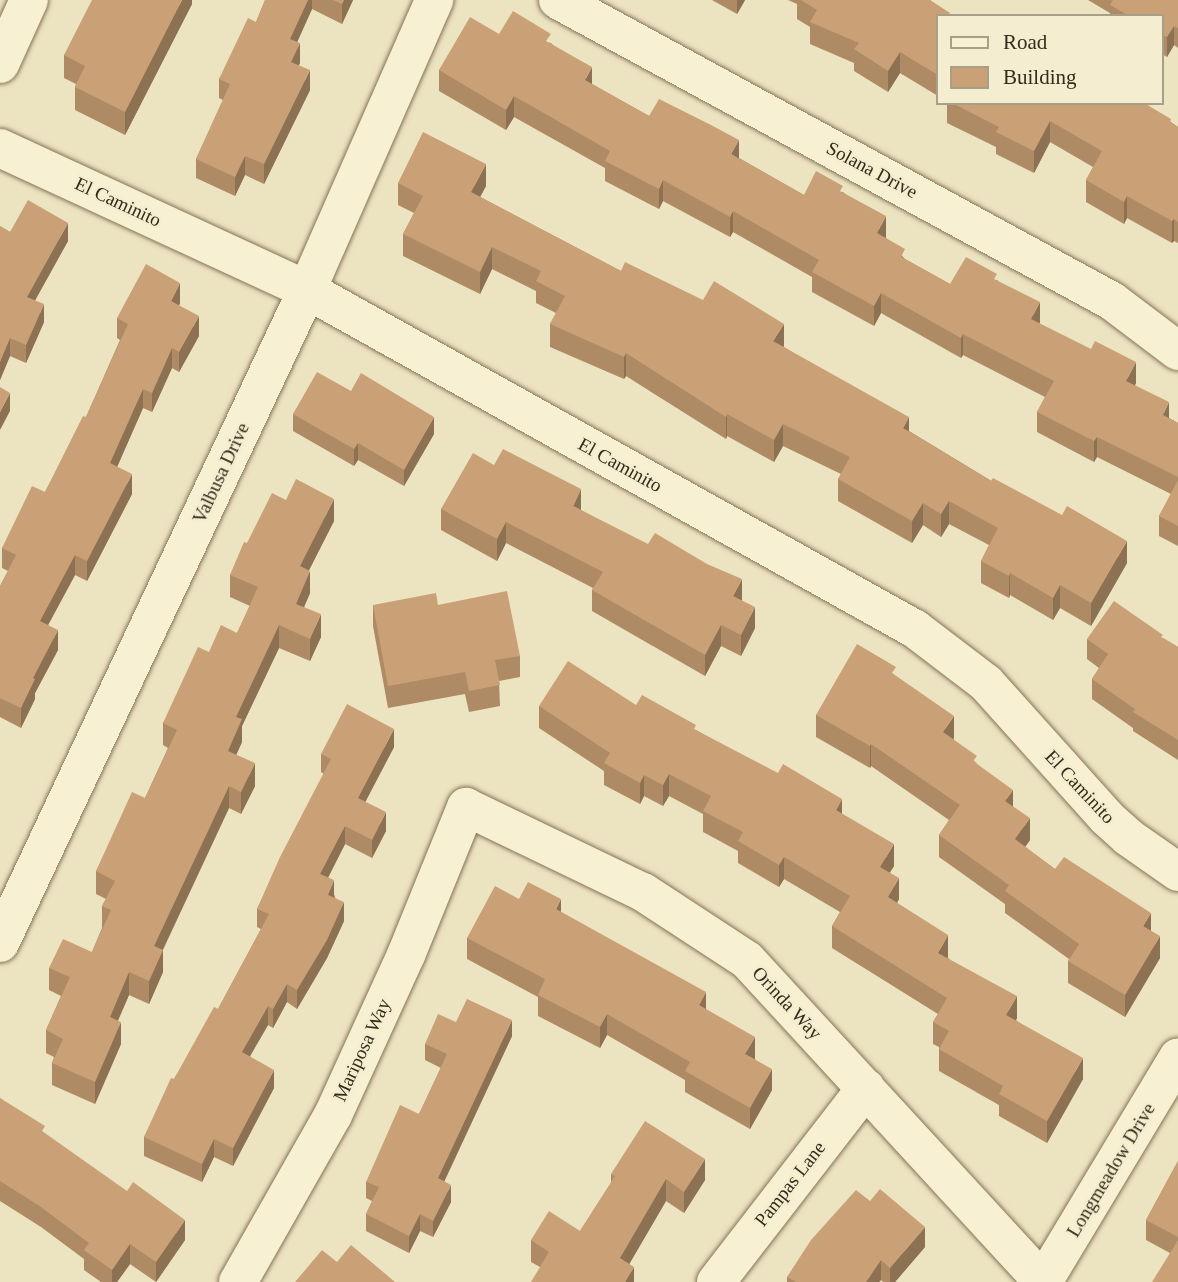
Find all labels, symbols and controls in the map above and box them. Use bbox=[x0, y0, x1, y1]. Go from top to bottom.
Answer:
legend bbox=[936, 14, 1164, 105]
text: Road bbox=[1003, 30, 1047, 54]
text: Building bbox=[1003, 65, 1077, 89]
street label: Solana Drive bbox=[823, 137, 921, 203]
street label: El Caminito bbox=[71, 172, 165, 232]
street label: Valbusa Drive bbox=[188, 419, 254, 527]
street label: El Caminito bbox=[574, 433, 666, 497]
street label: El Caminito bbox=[1040, 745, 1120, 829]
street label: Orinda Way bbox=[747, 962, 827, 1044]
street label: Mariposa Way bbox=[328, 995, 396, 1105]
street label: Longmeadow Drive bbox=[1062, 1099, 1160, 1241]
street label: Pampas Lane bbox=[750, 1137, 830, 1231]

